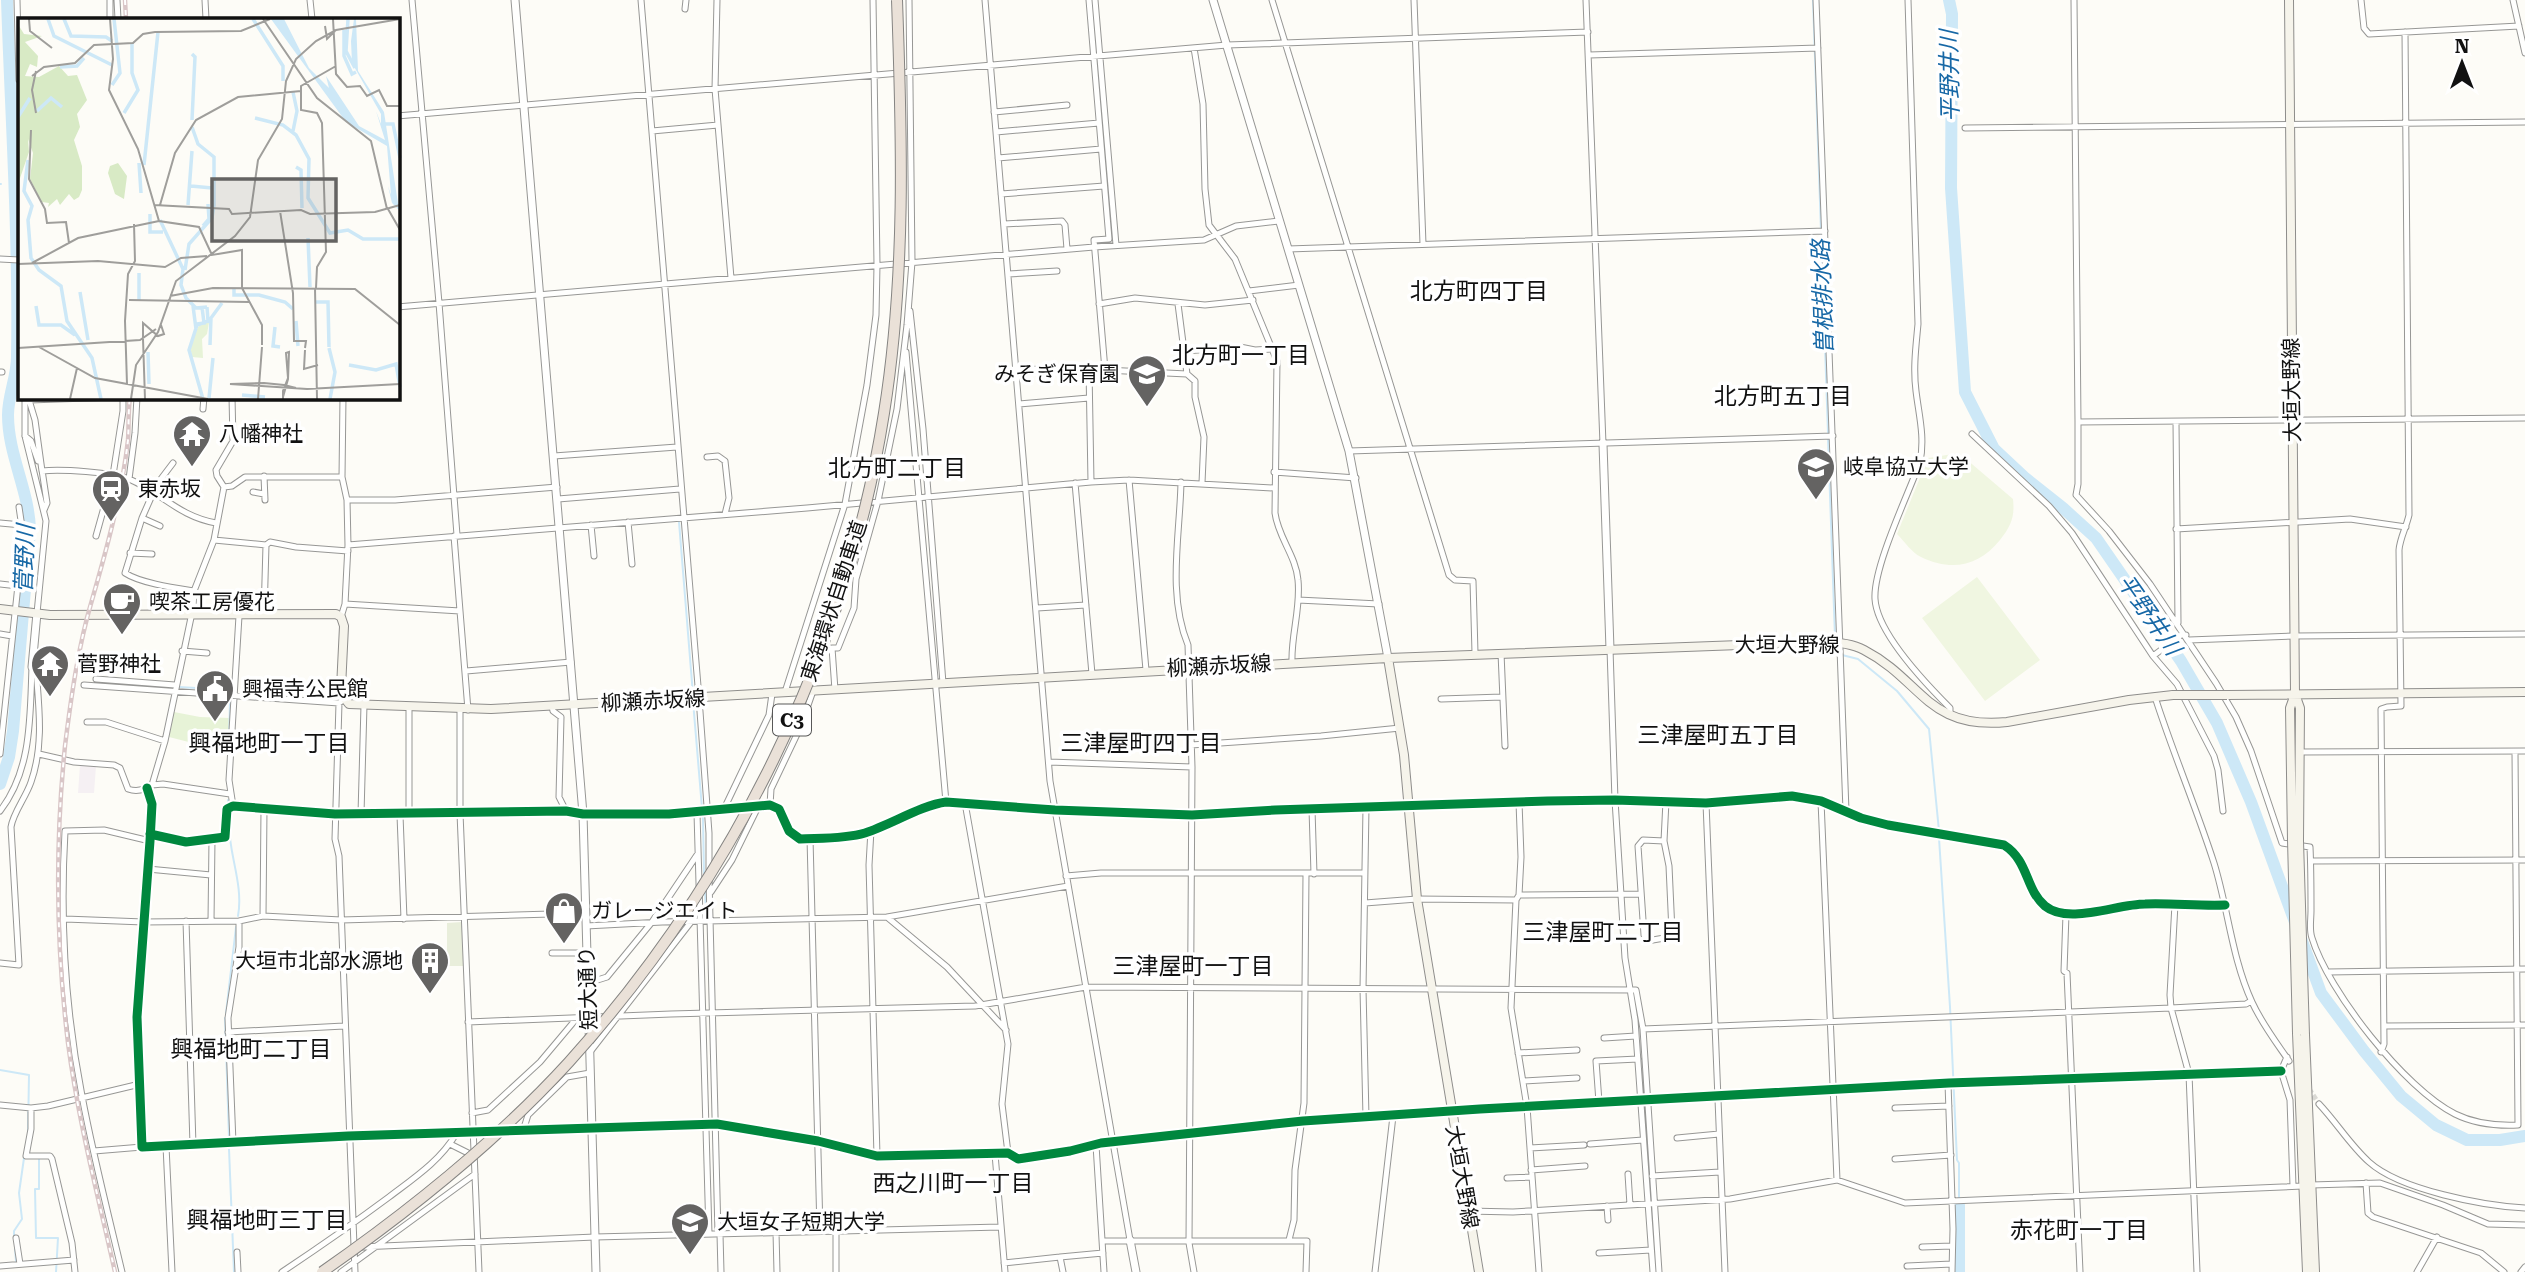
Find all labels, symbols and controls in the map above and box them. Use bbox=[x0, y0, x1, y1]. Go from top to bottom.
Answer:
inset map bbox=[18, 18, 399, 399]
water label: 平野井川 bbox=[1936, 27, 1964, 122]
north arrow bbox=[2427, 28, 2497, 98]
text: N bbox=[2455, 35, 2470, 58]
water label: 曽根排水路 bbox=[1807, 237, 1838, 355]
district label: 北方町四丁目 bbox=[1410, 278, 1548, 305]
street label: 大垣大野線 bbox=[2279, 337, 2305, 443]
district label: 北方町一丁目 bbox=[1172, 342, 1310, 369]
school or university icon: みそぎ保育園 bbox=[1126, 353, 1168, 408]
place label: みそぎ保育園 bbox=[994, 362, 1120, 386]
district label: 北方町五丁目 bbox=[1714, 383, 1852, 410]
temple icon: 八幡神社 bbox=[171, 413, 213, 468]
place label: 八幡神社 bbox=[219, 422, 303, 446]
school or university icon: 岐阜協立大学 bbox=[1795, 446, 1837, 501]
district label: 北方町二丁目 bbox=[828, 455, 966, 482]
place label: 岐阜協立大学 bbox=[1843, 455, 1969, 479]
station icon: 東赤坂 bbox=[90, 468, 132, 523]
place label: 東赤坂 bbox=[138, 477, 201, 501]
street label: 東海環状自動車道 bbox=[797, 517, 871, 685]
water label: 菅野川 bbox=[10, 521, 40, 594]
water label: 平野井川 bbox=[2112, 570, 2188, 663]
cafe icon: 喫茶工房優花 bbox=[101, 581, 143, 636]
place label: 喫茶工房優花 bbox=[149, 590, 275, 614]
street label: 大垣大野線 bbox=[1735, 633, 1840, 657]
temple icon: 菅野神社 bbox=[29, 643, 71, 698]
street label: 柳瀬赤坂線 bbox=[1166, 651, 1272, 681]
place label: 菅野神社 bbox=[77, 652, 161, 676]
public building icon: 興福寺公民館 bbox=[194, 668, 236, 723]
place label: 興福寺公民館 bbox=[242, 677, 368, 701]
street label: 柳瀬赤坂線 bbox=[600, 686, 706, 716]
road number: C3 bbox=[773, 705, 811, 736]
district label: 三津屋町五丁目 bbox=[1638, 722, 1799, 749]
district label: 興福地町一丁目 bbox=[189, 730, 350, 757]
district label: 三津屋町四丁目 bbox=[1061, 730, 1222, 757]
shop icon: ガレージエイト bbox=[543, 890, 585, 945]
place label: ガレージエイト bbox=[591, 899, 738, 923]
district label: 三津屋町二丁目 bbox=[1523, 919, 1684, 946]
building icon: 大垣市北部水源地 bbox=[409, 940, 451, 995]
street label: 短大通り bbox=[575, 946, 601, 1030]
place label: 大垣市北部水源地 bbox=[235, 949, 403, 973]
district label: 三津屋町一丁目 bbox=[1113, 953, 1274, 980]
district label: 興福地町二丁目 bbox=[171, 1036, 332, 1063]
street label: 大垣大野線 bbox=[1441, 1123, 1483, 1231]
district label: 西之川町一丁目 bbox=[873, 1170, 1034, 1197]
school or university icon: 大垣女子短期大学 bbox=[669, 1201, 711, 1256]
district label: 興福地町三丁目 bbox=[187, 1207, 348, 1234]
place label: 大垣女子短期大学 bbox=[717, 1210, 885, 1234]
district label: 赤花町一丁目 bbox=[2010, 1217, 2148, 1244]

